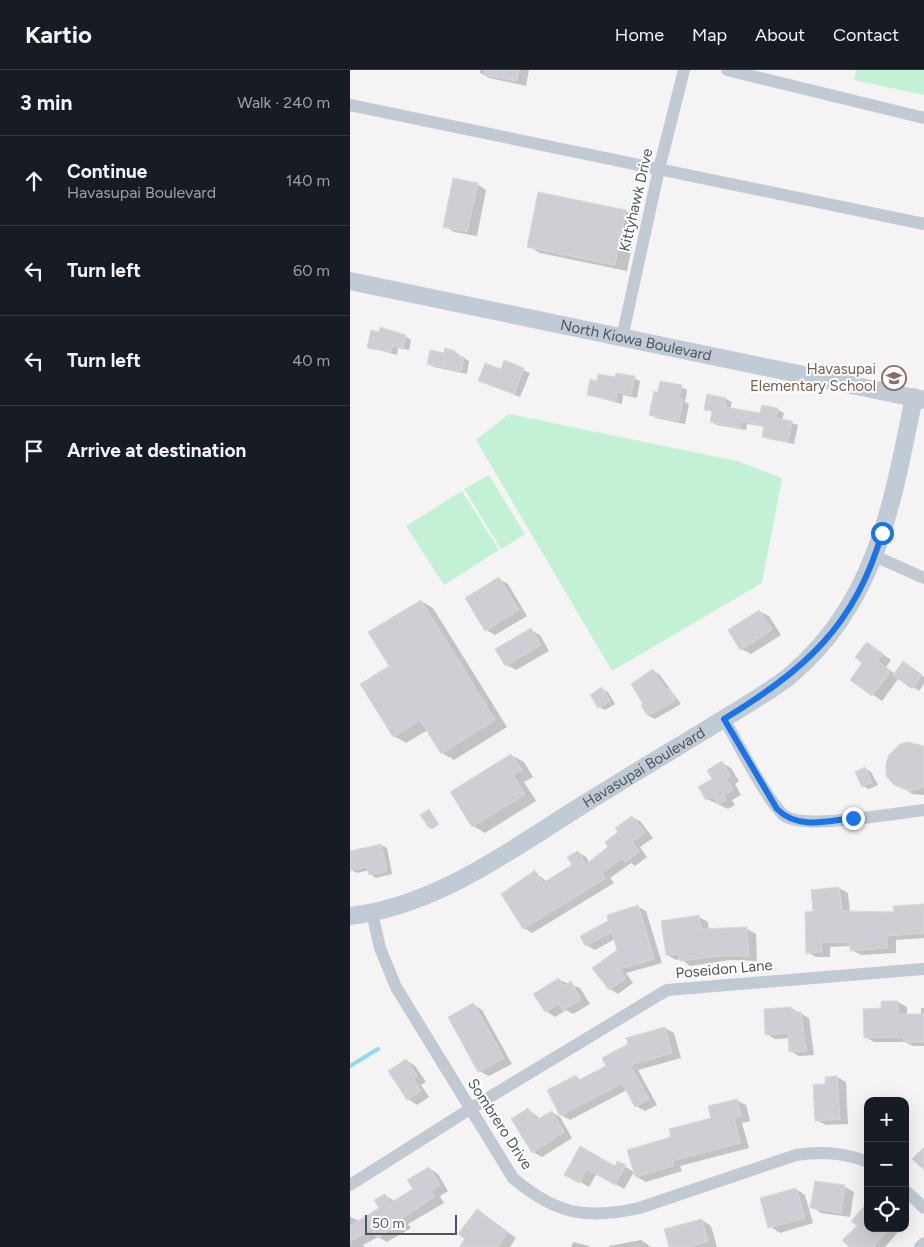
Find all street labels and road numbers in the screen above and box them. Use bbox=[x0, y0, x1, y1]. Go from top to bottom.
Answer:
street label: Kittyhawk Drive bbox=[615, 147, 657, 253]
street label: North Kiowa Boulevard bbox=[559, 316, 713, 365]
street label: Havasupai Boulevard bbox=[579, 723, 708, 812]
street label: Poseidon Lane bbox=[675, 956, 773, 982]
street label: Sombrero Drive bbox=[464, 1075, 536, 1173]

